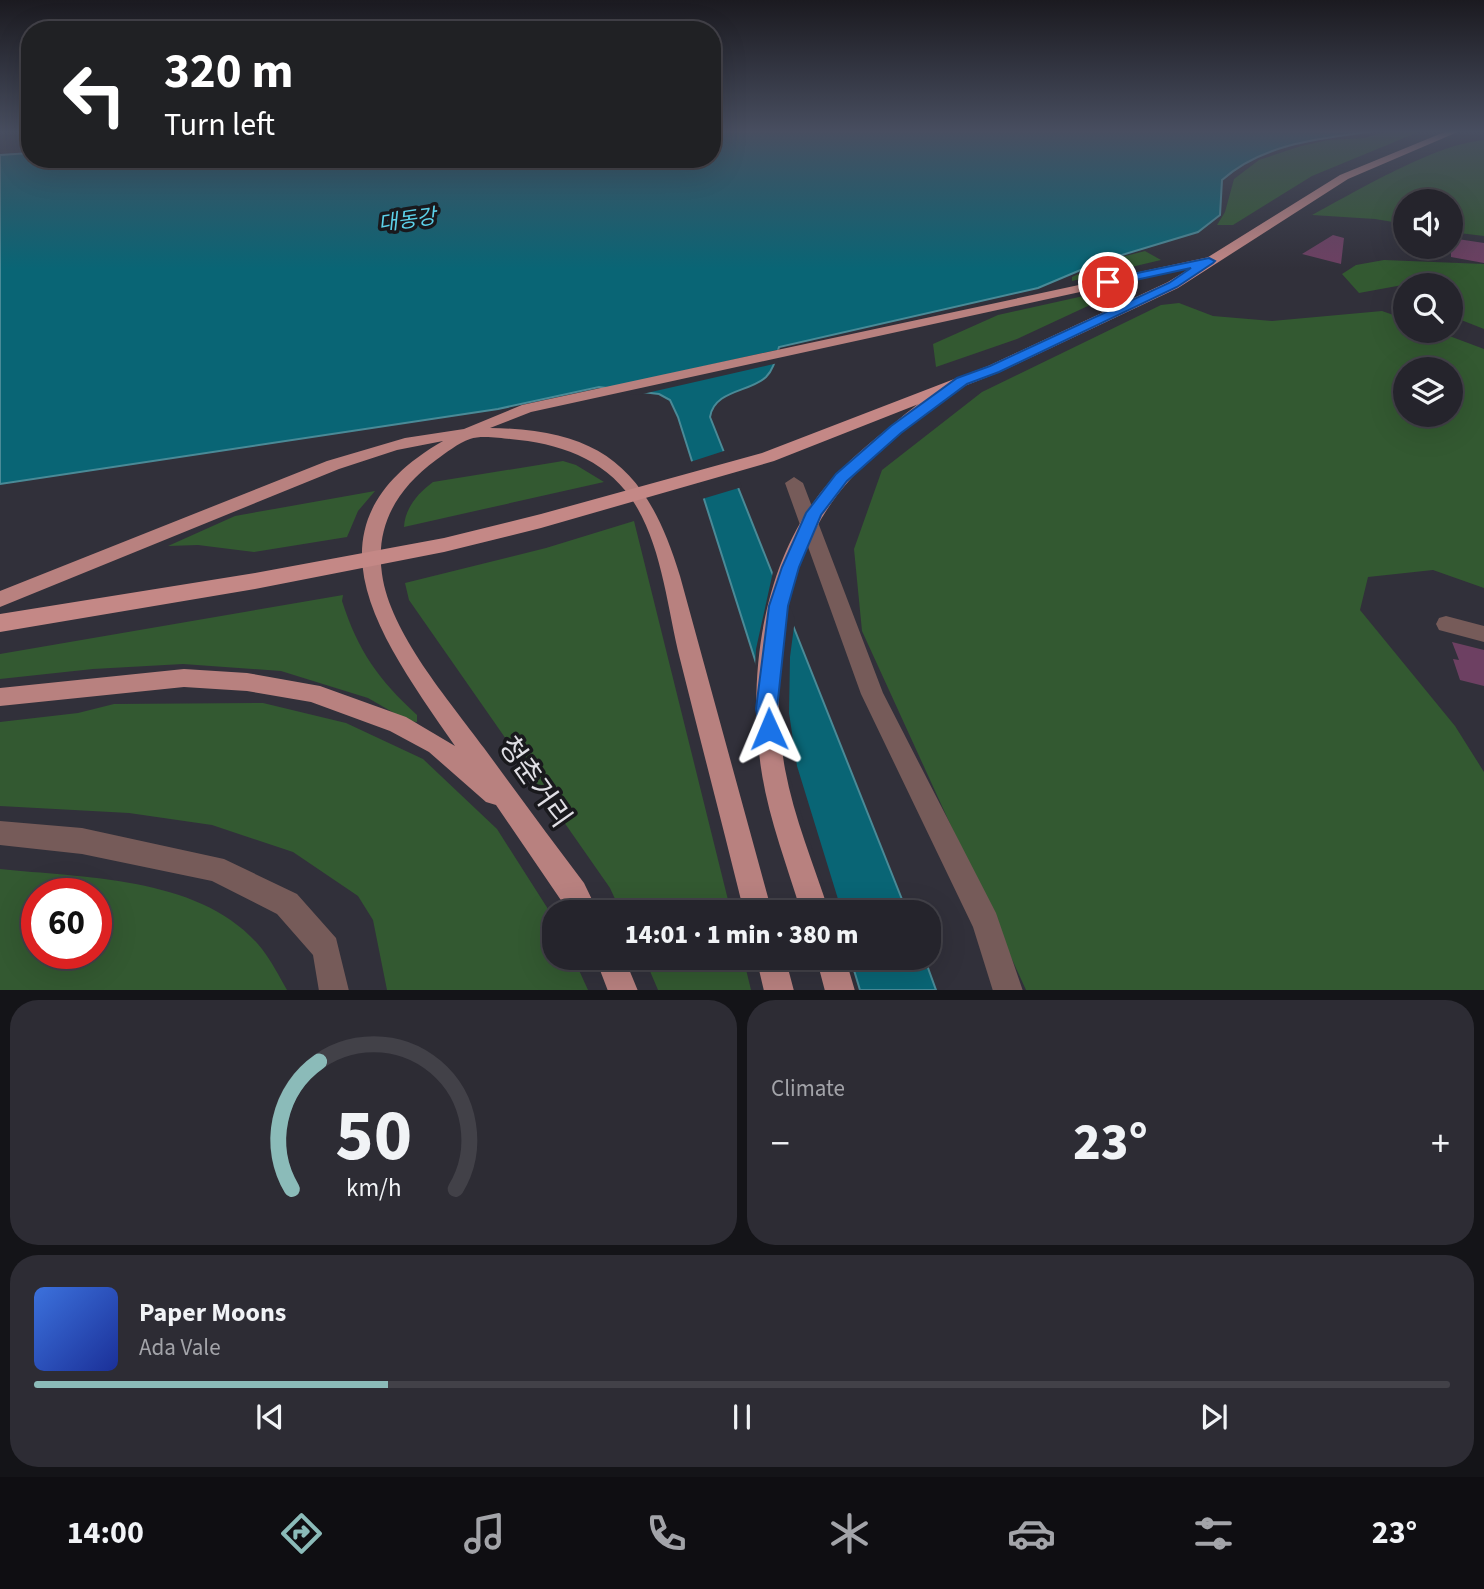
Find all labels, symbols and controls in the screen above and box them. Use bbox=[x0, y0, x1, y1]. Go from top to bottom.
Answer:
text: 320 m bbox=[164, 37, 293, 107]
icon: left bbox=[49, 49, 140, 140]
text: Turn left bbox=[164, 102, 275, 148]
map controls bbox=[1393, 189, 1463, 427]
button: sound bbox=[1393, 189, 1463, 259]
water label: 대동강 bbox=[376, 201, 440, 239]
pin bbox=[1078, 252, 1138, 312]
icon: arrive bbox=[1089, 263, 1127, 301]
button: search bbox=[1393, 273, 1463, 343]
button: layers bbox=[1393, 357, 1463, 427]
position arrow bbox=[732, 692, 806, 766]
street label: 청춘거리 bbox=[489, 728, 581, 836]
speed limit sign: 60 bbox=[21, 878, 112, 969]
text: 14:01 · 1 min · 380 m bbox=[625, 916, 858, 953]
text: Climate bbox=[771, 1072, 845, 1105]
text: 50 bbox=[335, 1084, 412, 1188]
text: 23° bbox=[1073, 1106, 1148, 1180]
text: − bbox=[771, 1117, 790, 1171]
text: + bbox=[1431, 1117, 1450, 1171]
text: km/h bbox=[346, 1169, 401, 1205]
text: Paper Moons bbox=[139, 1294, 286, 1331]
text: Ada Vale bbox=[139, 1331, 221, 1364]
icon: previous bbox=[251, 1398, 289, 1436]
icon: pause bbox=[723, 1398, 761, 1436]
icon: next bbox=[1195, 1398, 1233, 1436]
icon: directions bbox=[277, 1509, 326, 1558]
icon: music bbox=[460, 1509, 509, 1558]
icon: phone bbox=[642, 1509, 691, 1558]
icon: climate bbox=[825, 1509, 874, 1558]
icon: car bbox=[1007, 1509, 1056, 1558]
icon: filters bbox=[1189, 1509, 1238, 1558]
text: 14:00 bbox=[67, 1510, 144, 1556]
text: 23° bbox=[1372, 1510, 1417, 1556]

